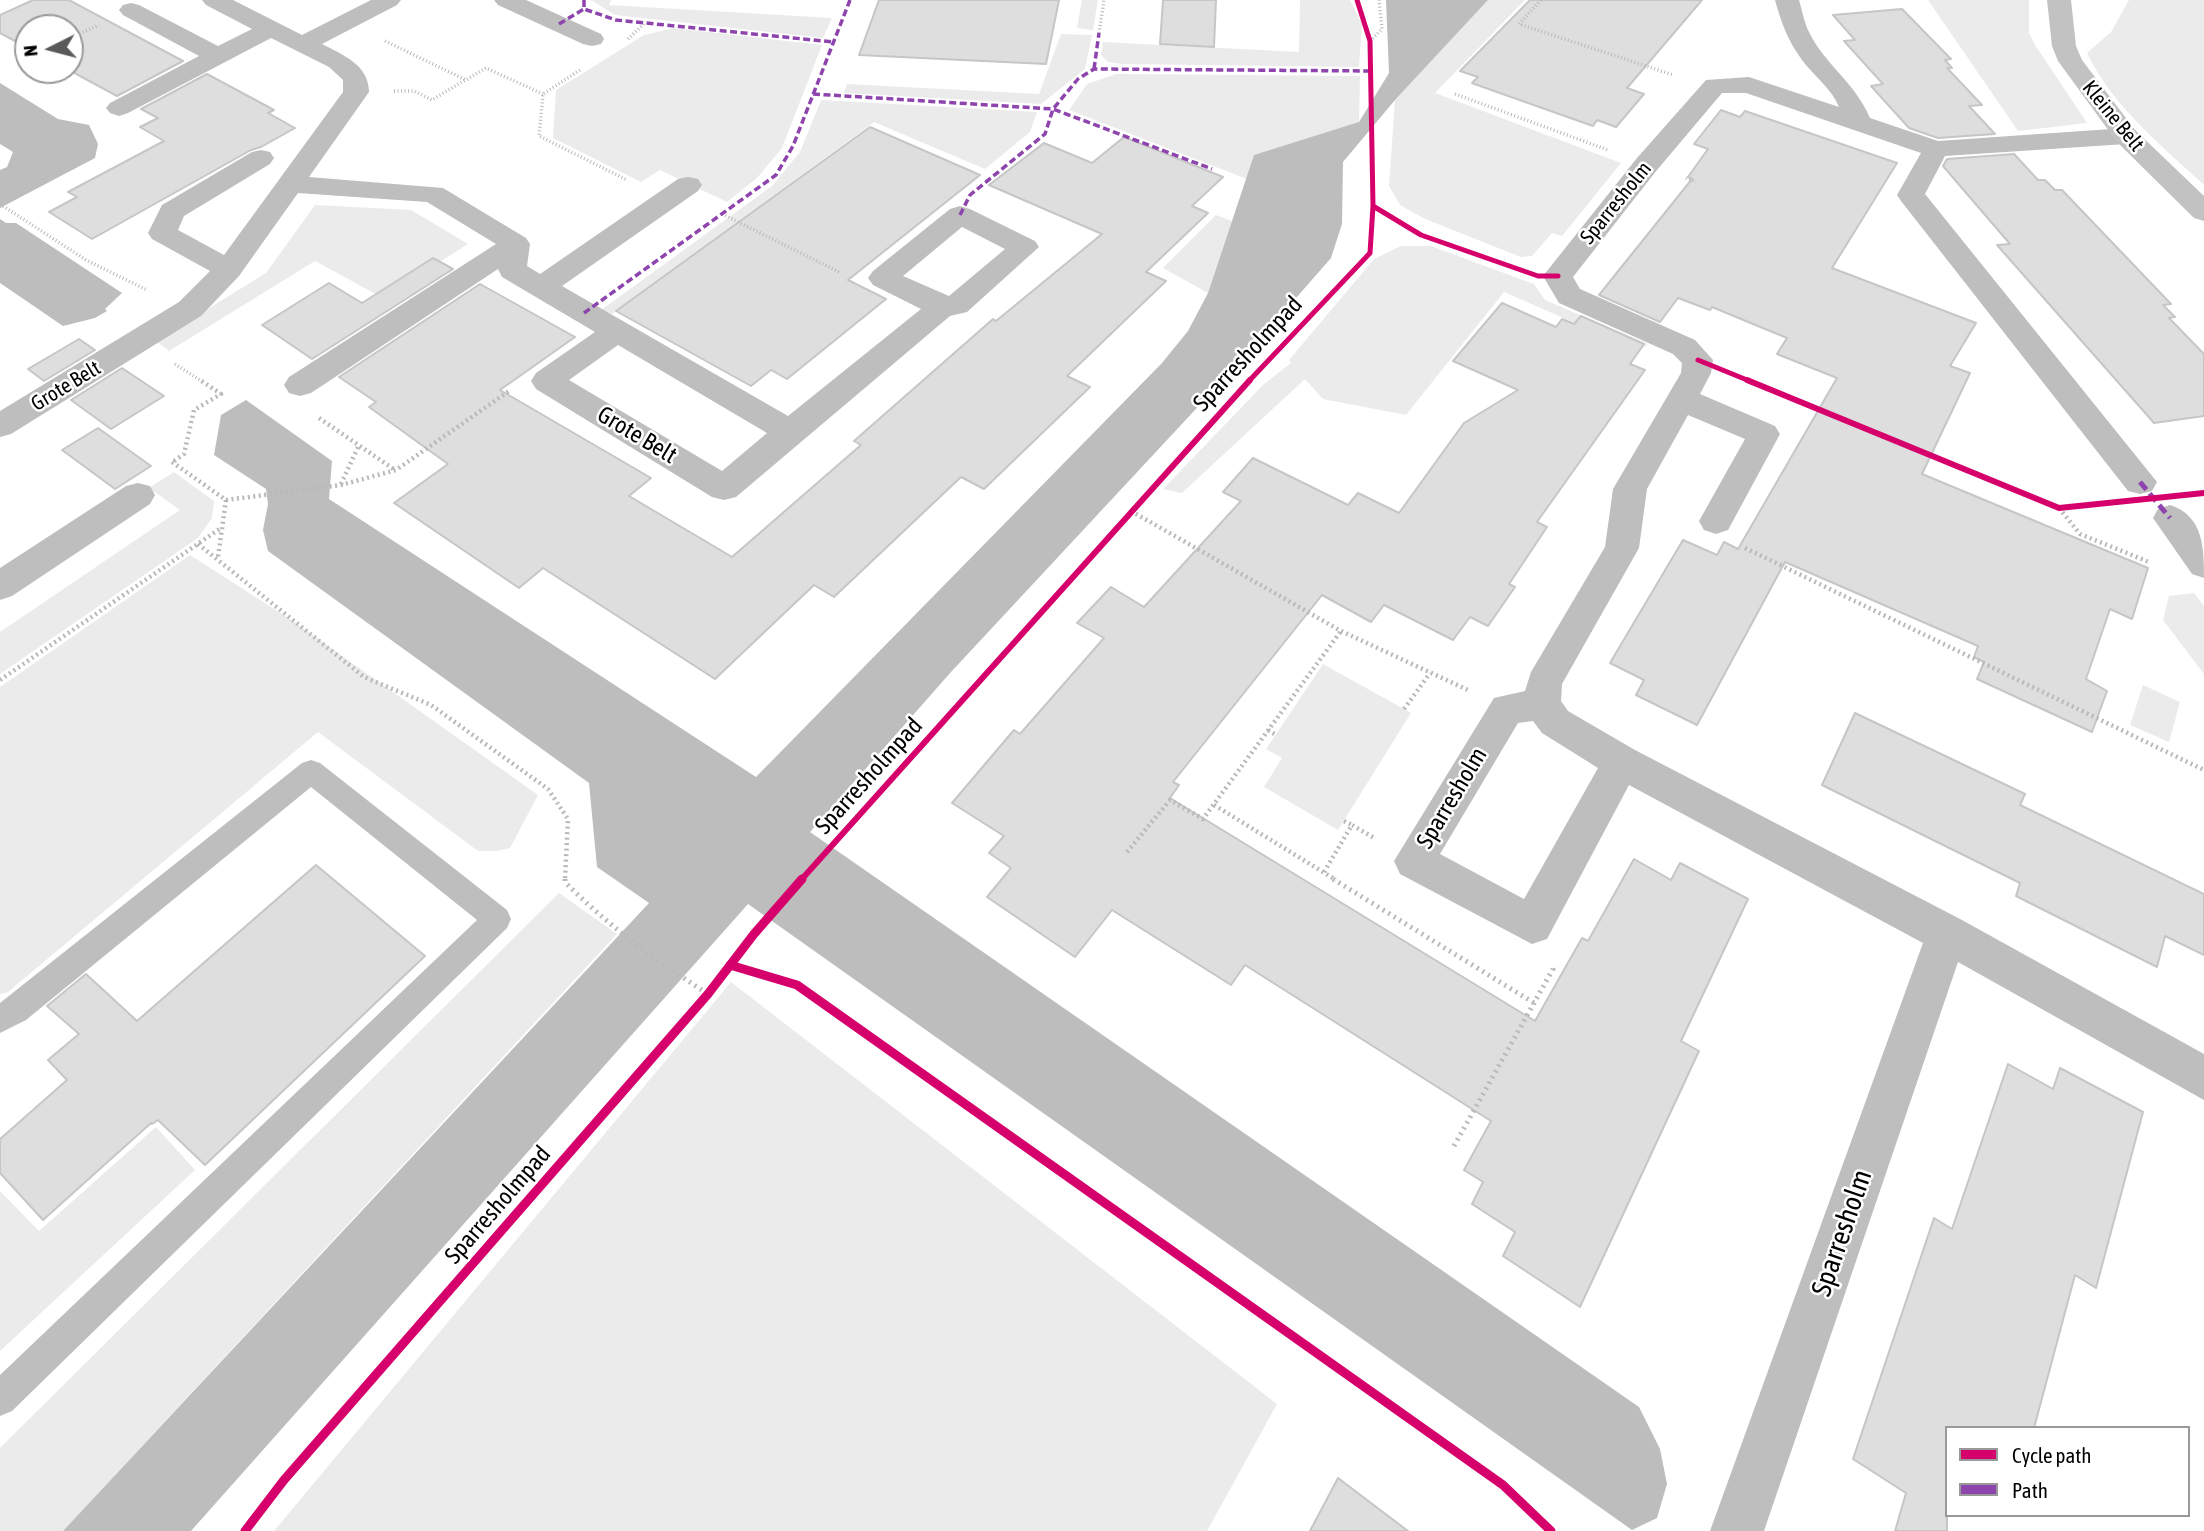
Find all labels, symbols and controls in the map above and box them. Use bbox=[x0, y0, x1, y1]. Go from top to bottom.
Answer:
north arrow bbox=[14, 14, 84, 84]
text: N bbox=[19, 44, 42, 58]
street label: Kleine Belt bbox=[2077, 76, 2149, 156]
street label: Sparresholm bbox=[1575, 157, 1657, 249]
street label: Sparresholmpad bbox=[1187, 291, 1309, 417]
street label: Grote Belt bbox=[27, 355, 105, 417]
street label: Grote Belt bbox=[592, 400, 682, 470]
street label: Sparresholmpad bbox=[809, 712, 929, 840]
street label: Sparresholm bbox=[1411, 742, 1493, 854]
street label: Sparresholmpad bbox=[439, 1140, 557, 1270]
street label: Sparresholm bbox=[1805, 1165, 1879, 1301]
legend bbox=[1945, 1426, 2190, 1517]
text: Cycle path bbox=[2012, 1443, 2091, 1467]
text: Path bbox=[2012, 1478, 2048, 1502]

